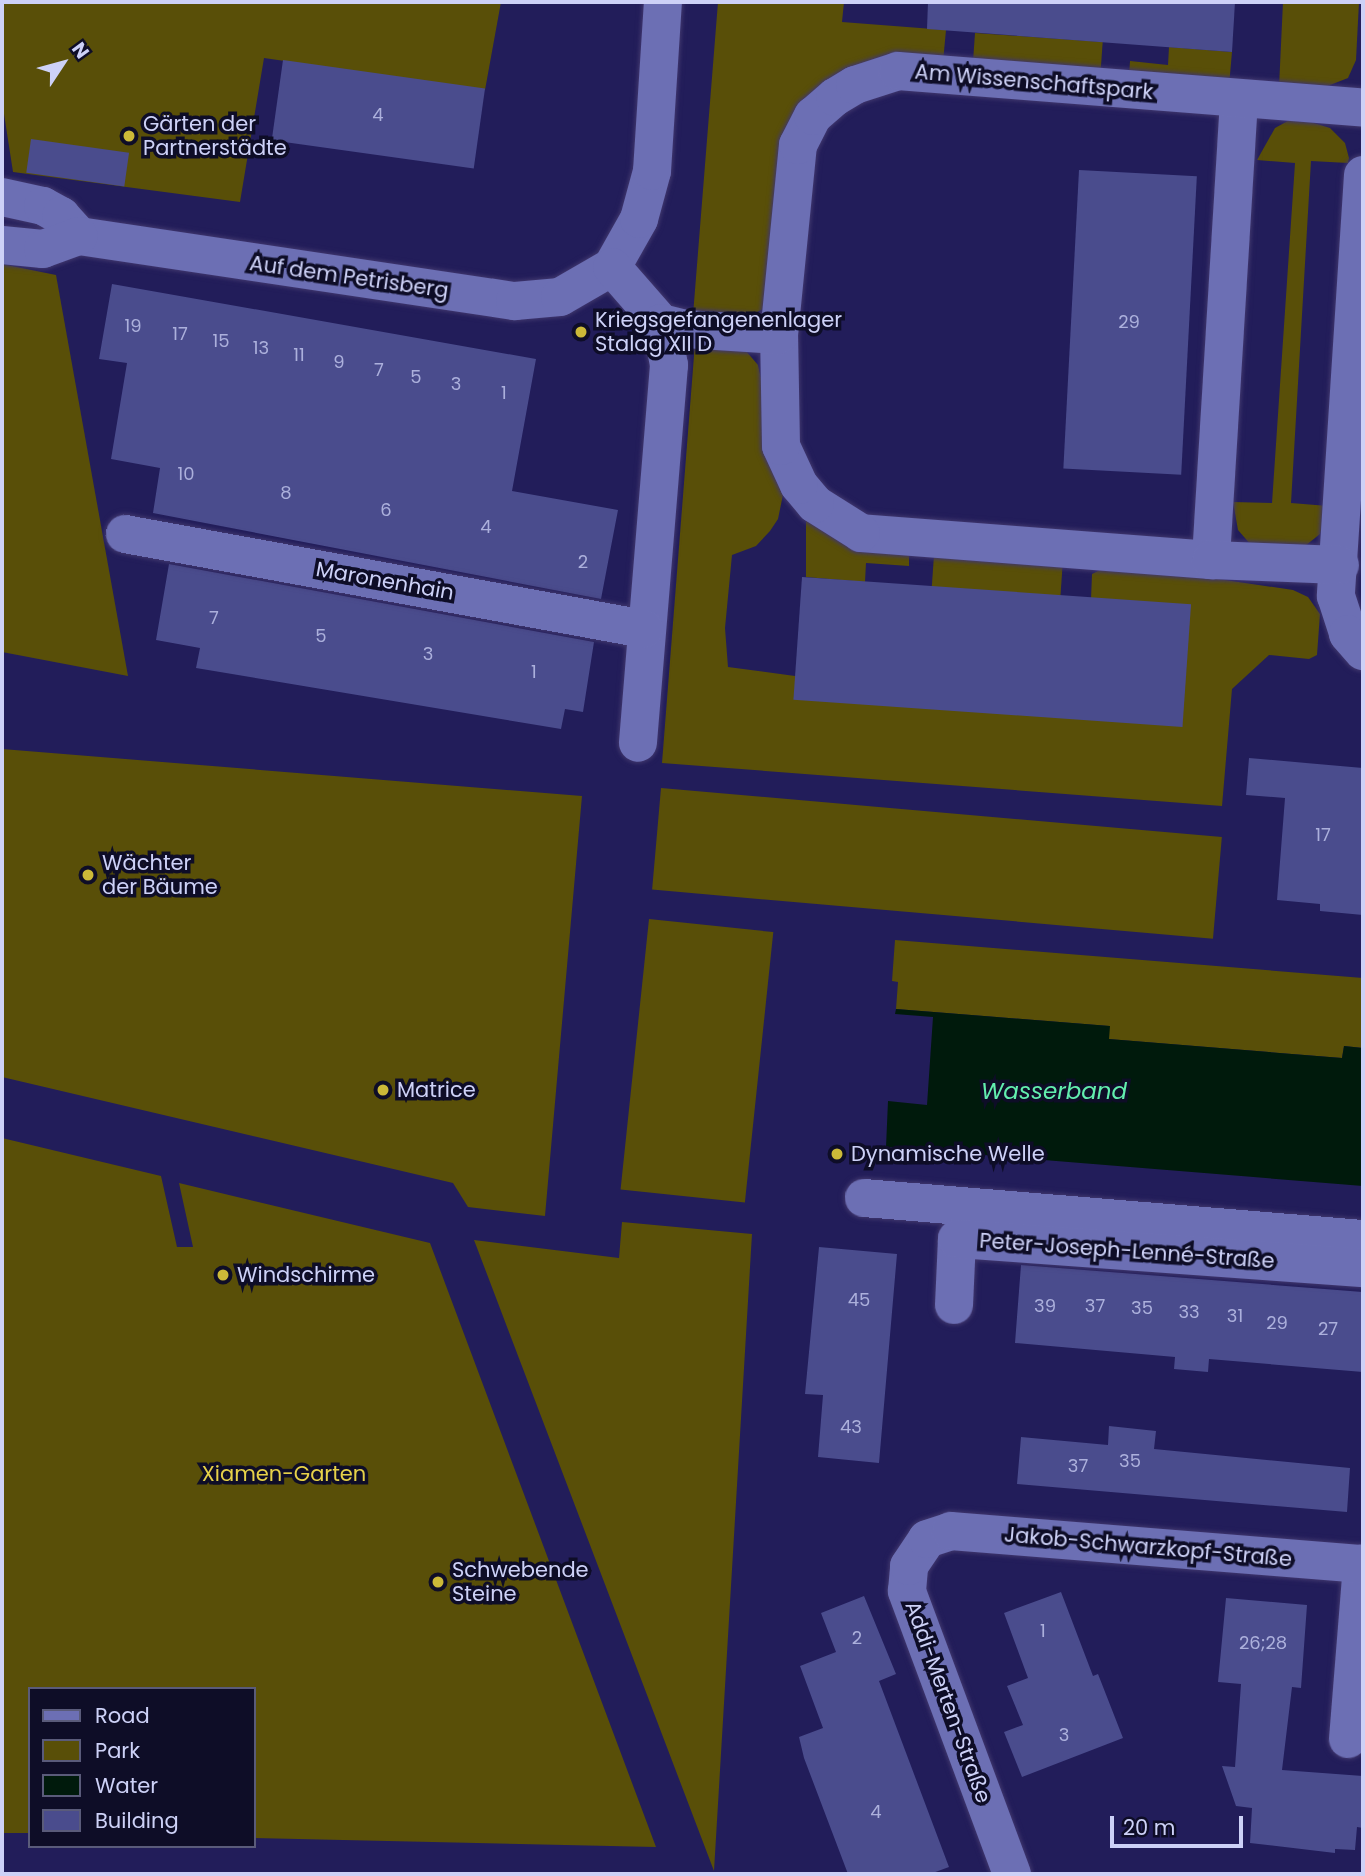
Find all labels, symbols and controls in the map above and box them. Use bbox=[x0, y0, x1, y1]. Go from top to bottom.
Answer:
north arrow bbox=[28, 28, 98, 98]
text: N bbox=[65, 37, 96, 64]
street label: Am Wissenschaftspark bbox=[914, 59, 1154, 105]
house number: 4 bbox=[372, 104, 384, 126]
place label: Gärten der Partnerstädte bbox=[143, 111, 287, 161]
marker: Gärten der Partnerstädte bbox=[121, 128, 137, 144]
street label: Auf dem Petrisberg bbox=[248, 251, 450, 303]
place label: Kriegsgefangenenlager Stalag XII D bbox=[595, 307, 842, 357]
house number: 29 bbox=[1118, 311, 1140, 333]
house number: 19 bbox=[124, 315, 142, 337]
house number: 17 bbox=[172, 323, 188, 345]
marker: Kriegsgefangenenlager Stalag XII D bbox=[573, 324, 589, 340]
house number: 15 bbox=[212, 330, 230, 352]
house number: 13 bbox=[253, 337, 269, 359]
house number: 11 bbox=[293, 344, 305, 366]
house number: 9 bbox=[333, 351, 345, 373]
house number: 7 bbox=[374, 359, 384, 381]
house number: 5 bbox=[410, 366, 422, 388]
house number: 3 bbox=[451, 373, 461, 395]
house number: 1 bbox=[501, 382, 507, 404]
house number: 10 bbox=[177, 463, 195, 485]
house number: 8 bbox=[280, 482, 292, 504]
house number: 6 bbox=[380, 499, 392, 521]
house number: 4 bbox=[480, 516, 492, 538]
house number: 2 bbox=[578, 551, 588, 573]
street label: Maronenhain bbox=[314, 556, 456, 606]
house number: 7 bbox=[209, 607, 219, 629]
house number: 5 bbox=[315, 625, 327, 647]
house number: 3 bbox=[423, 643, 433, 665]
house number: 1 bbox=[531, 661, 537, 683]
house number: 17 bbox=[1315, 824, 1331, 846]
place label: Wächter der Bäume bbox=[102, 850, 218, 900]
marker: Wächter der Bäume bbox=[80, 867, 96, 883]
place label: Matrice bbox=[397, 1077, 476, 1103]
water label: Wasserband bbox=[981, 1077, 1127, 1105]
marker: Matrice bbox=[375, 1082, 391, 1098]
place label: Dynamische Welle bbox=[851, 1141, 1045, 1167]
marker: Dynamische Welle bbox=[829, 1146, 845, 1162]
street label: Peter-Joseph-Lenné-Straße bbox=[979, 1228, 1275, 1274]
place label: Windschirme bbox=[237, 1262, 375, 1288]
marker: Windschirme bbox=[215, 1267, 231, 1283]
house number: 45 bbox=[848, 1289, 870, 1311]
house number: 39 bbox=[1034, 1295, 1056, 1317]
house number: 37 bbox=[1085, 1295, 1105, 1317]
house number: 35 bbox=[1131, 1297, 1153, 1319]
house number: 33 bbox=[1178, 1301, 1200, 1323]
house number: 31 bbox=[1227, 1305, 1243, 1327]
house number: 29 bbox=[1266, 1312, 1288, 1334]
house number: 27 bbox=[1318, 1318, 1338, 1340]
house number: 43 bbox=[840, 1416, 862, 1438]
house number: 35 bbox=[1119, 1450, 1141, 1472]
house number: 37 bbox=[1068, 1455, 1088, 1477]
park label: Xiamen-Garten bbox=[202, 1461, 366, 1487]
street label: Jakob-Schwarzkopf-Straße bbox=[1003, 1522, 1293, 1572]
place label: Schwebende Steine bbox=[452, 1557, 589, 1607]
marker: Schwebende Steine bbox=[430, 1574, 446, 1590]
street label: Addi-Merten-Straße bbox=[900, 1598, 996, 1806]
house number: 1 bbox=[1040, 1620, 1046, 1642]
house number: 2 bbox=[852, 1627, 862, 1649]
house number: 26;28 bbox=[1239, 1632, 1287, 1654]
legend bbox=[28, 1687, 256, 1848]
text: Road bbox=[95, 1701, 150, 1730]
house number: 3 bbox=[1059, 1724, 1069, 1746]
text: Park bbox=[95, 1736, 140, 1765]
text: Water bbox=[95, 1771, 158, 1800]
house number: 4 bbox=[870, 1801, 882, 1823]
scale bar bbox=[1113, 1802, 1246, 1846]
text: Building bbox=[95, 1806, 179, 1835]
text: 20 m bbox=[1123, 1813, 1176, 1842]

